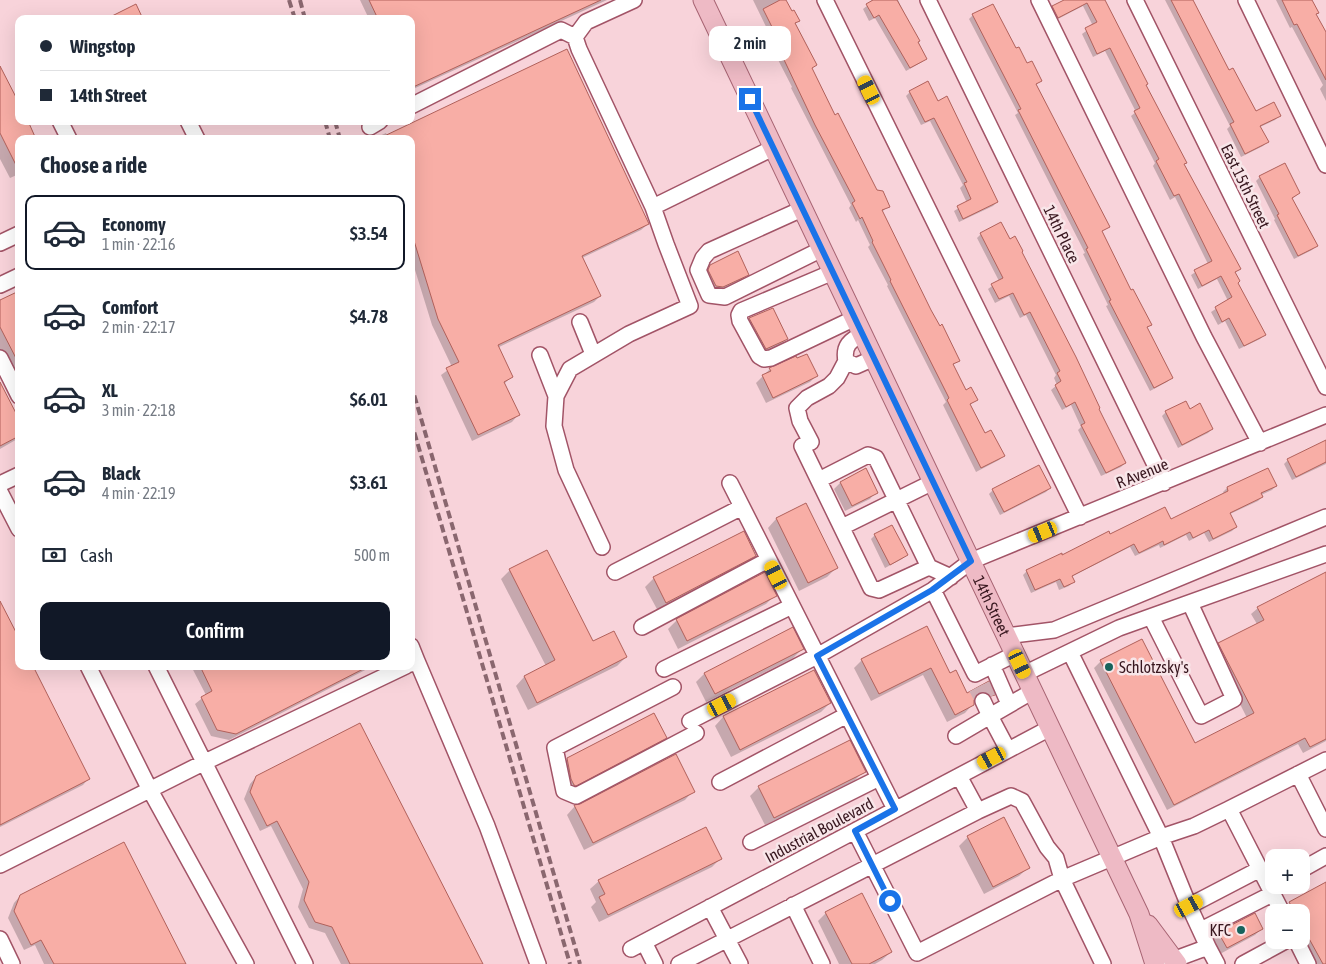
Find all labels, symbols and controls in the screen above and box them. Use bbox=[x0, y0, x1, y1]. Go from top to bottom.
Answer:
callout: 2 min bbox=[709, 27, 791, 62]
text: 2 min bbox=[734, 34, 766, 52]
text: Wingstop bbox=[70, 35, 135, 57]
car bbox=[855, 73, 882, 107]
text: 14th Street bbox=[70, 84, 147, 106]
route end bbox=[739, 88, 761, 110]
street label: East 15th Street bbox=[1218, 141, 1274, 231]
text: Choose a ride bbox=[40, 152, 147, 178]
street label: 14th Place bbox=[1040, 202, 1084, 266]
icon: car bbox=[42, 210, 87, 255]
text: Economy bbox=[102, 213, 166, 235]
text: $3.54 bbox=[350, 222, 388, 244]
text: 1 min · 22:16 bbox=[102, 235, 175, 253]
icon: car bbox=[42, 293, 87, 338]
text: Comfort bbox=[102, 296, 158, 318]
text: $4.78 bbox=[350, 305, 388, 327]
text: 2 min · 22:17 bbox=[102, 318, 175, 336]
icon: car bbox=[42, 376, 87, 421]
text: XL bbox=[102, 379, 118, 401]
text: $6.01 bbox=[350, 388, 388, 410]
text: 3 min · 22:18 bbox=[102, 401, 175, 419]
street label: R Avenue bbox=[1113, 454, 1171, 492]
icon: car bbox=[42, 459, 87, 504]
text: Black bbox=[102, 462, 140, 484]
text: $3.61 bbox=[350, 471, 388, 493]
text: 4 min · 22:19 bbox=[102, 484, 175, 502]
car bbox=[1026, 519, 1059, 545]
icon: cash bbox=[40, 541, 68, 569]
text: Cash bbox=[80, 544, 113, 566]
text: 500 m bbox=[354, 546, 390, 564]
car bbox=[762, 558, 789, 592]
street label: 14th Street bbox=[970, 573, 1014, 639]
button: Confirm bbox=[40, 602, 390, 660]
car bbox=[1006, 647, 1033, 681]
place label: Schlotzsky's bbox=[1119, 658, 1189, 677]
marker: Schlotzsky's bbox=[1103, 661, 1115, 673]
car bbox=[705, 692, 738, 718]
car bbox=[975, 744, 1008, 772]
street label: Industrial Boulevard bbox=[762, 794, 876, 866]
map controls bbox=[1265, 849, 1310, 949]
button: + bbox=[1265, 849, 1310, 894]
route start bbox=[879, 890, 901, 912]
car bbox=[1172, 892, 1205, 920]
button: − bbox=[1265, 904, 1310, 949]
place label: KFC bbox=[1210, 921, 1231, 939]
marker: KFC bbox=[1235, 924, 1247, 936]

